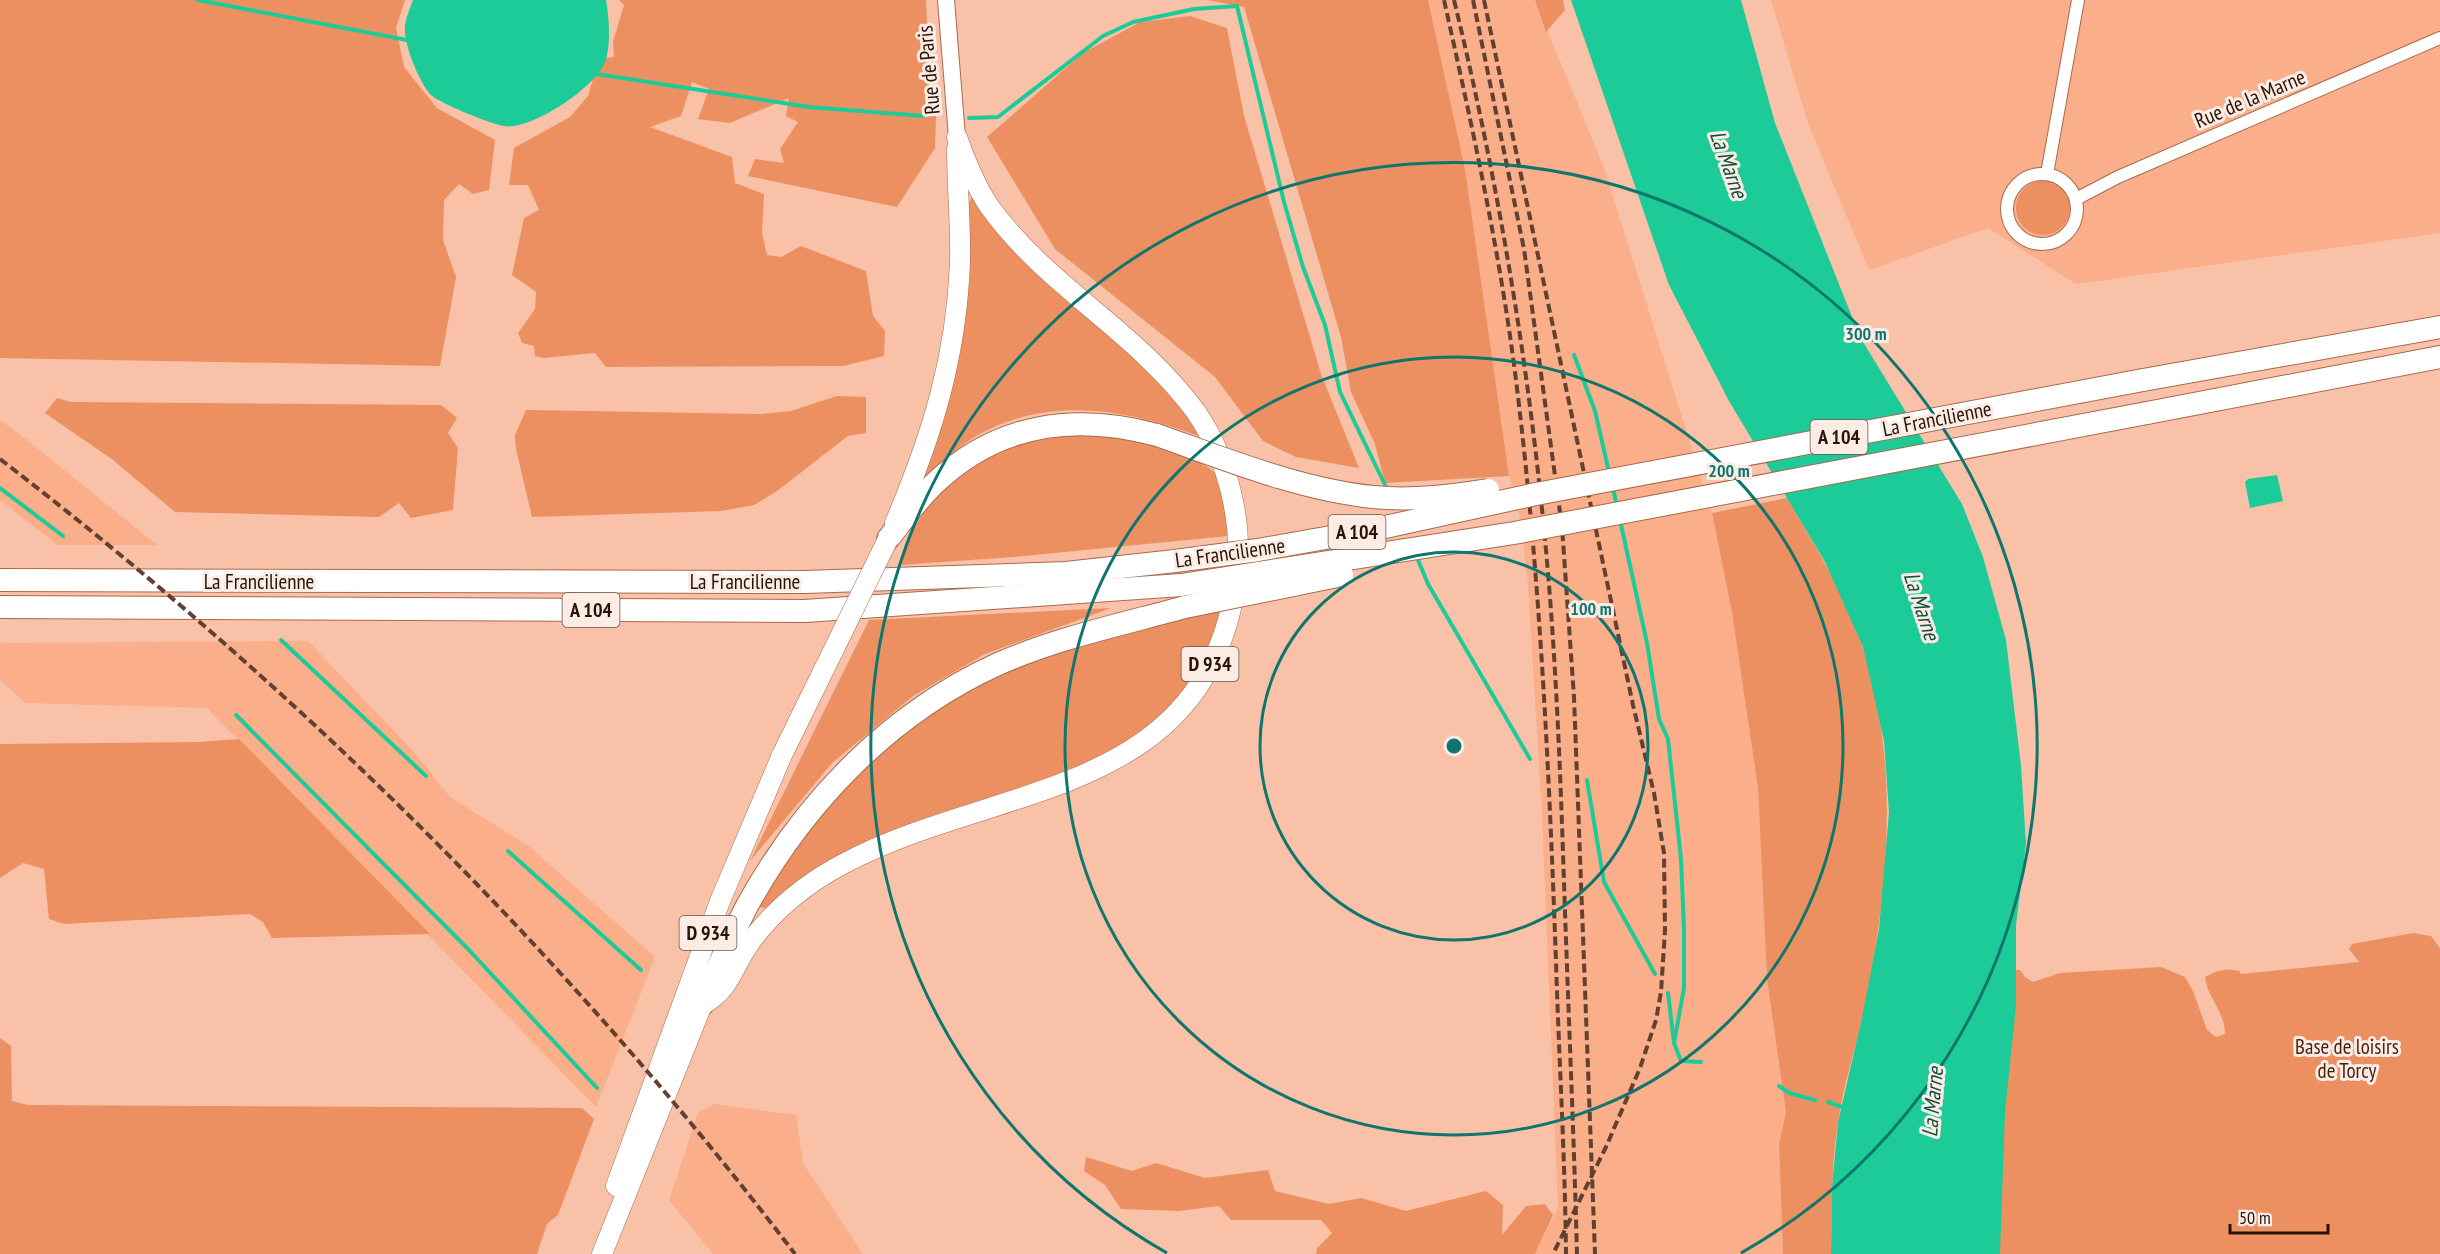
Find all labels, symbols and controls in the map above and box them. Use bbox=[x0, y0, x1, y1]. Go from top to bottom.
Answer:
street label: Rue de Paris bbox=[911, 24, 946, 116]
street label: Rue de la Marne bbox=[2190, 63, 2309, 134]
water label: La Marne bbox=[1704, 126, 1755, 203]
text: 300 m bbox=[1845, 322, 1887, 345]
street label: La Francilienne bbox=[1880, 395, 1994, 442]
road number: A 104 bbox=[1810, 420, 1868, 454]
text: 200 m bbox=[1708, 459, 1750, 482]
road number: A 104 bbox=[1328, 515, 1386, 549]
street label: La Francilienne bbox=[1173, 531, 1287, 574]
street label: La Francilienne bbox=[204, 568, 314, 595]
street label: La Francilienne bbox=[690, 568, 800, 595]
water label: La Marne bbox=[1898, 568, 1947, 645]
road number: A 104 bbox=[562, 593, 620, 627]
text: 100 m bbox=[1570, 597, 1612, 620]
road number: D 934 bbox=[1182, 647, 1238, 681]
centre of rings bbox=[1444, 736, 1464, 756]
road number: D 934 bbox=[680, 916, 736, 950]
park label: Base de loisirs de Torcy bbox=[2295, 1033, 2399, 1084]
water label: La Marne bbox=[1915, 1064, 1949, 1138]
scale bar bbox=[2230, 1197, 2328, 1235]
text: 50 m bbox=[2239, 1206, 2271, 1229]

